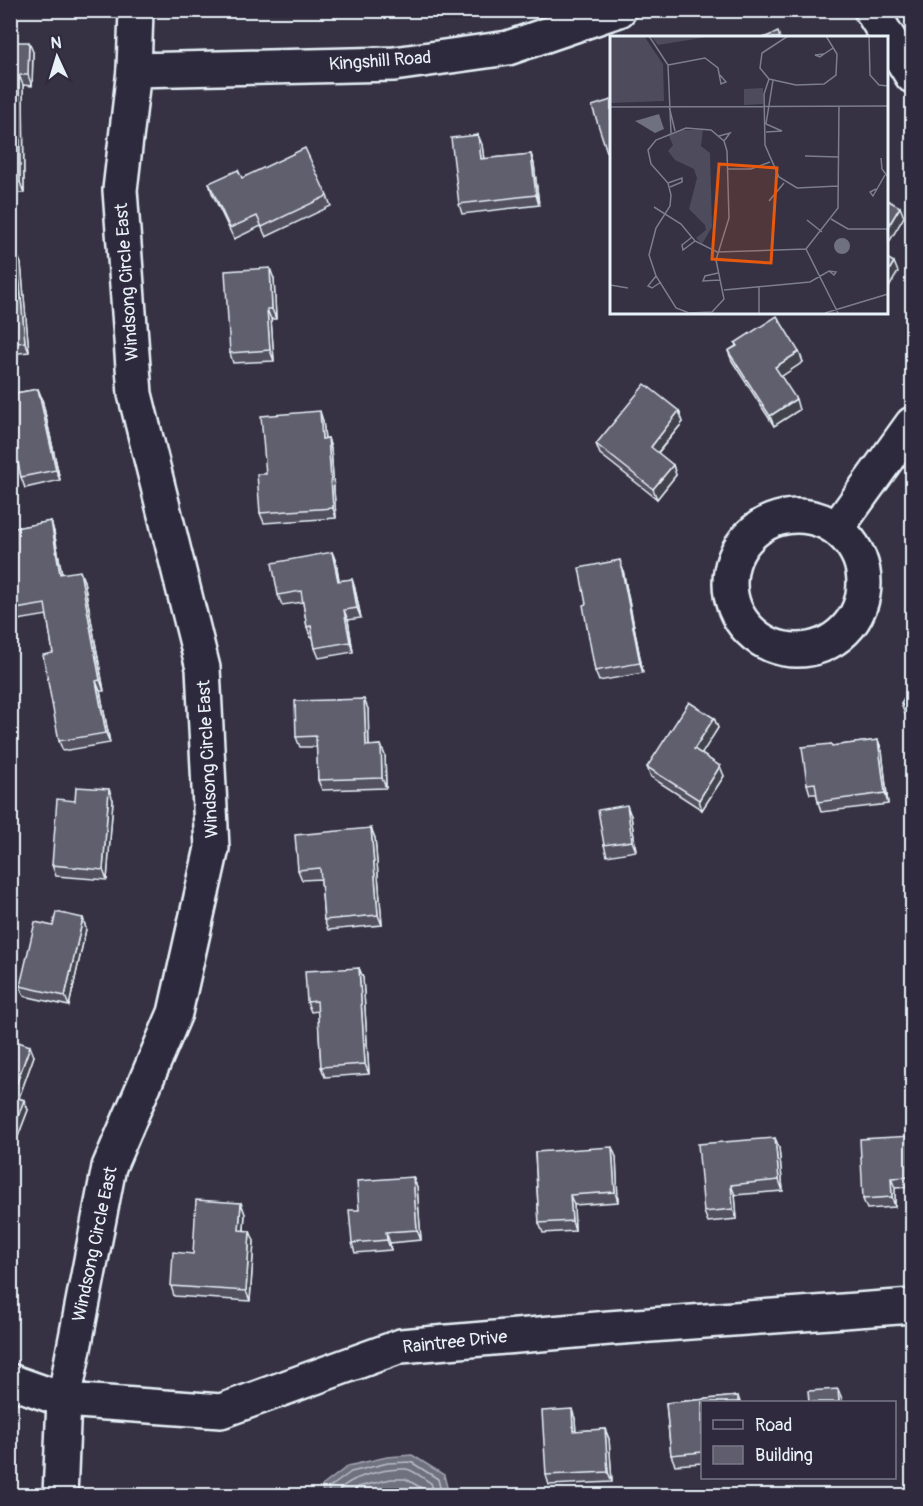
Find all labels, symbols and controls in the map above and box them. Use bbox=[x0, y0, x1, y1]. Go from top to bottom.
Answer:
north arrow bbox=[27, 27, 87, 87]
text: N bbox=[50, 33, 62, 53]
inset map bbox=[610, 36, 887, 314]
street label: Kingshill Road bbox=[328, 46, 432, 76]
street label: Windsong Circle East bbox=[110, 202, 144, 362]
street label: Windsong Circle East bbox=[192, 679, 224, 839]
street label: Windsong Circle East bbox=[67, 1164, 123, 1324]
street label: Raintree Drive bbox=[401, 1325, 509, 1359]
legend bbox=[701, 1401, 896, 1479]
text: Road bbox=[755, 1414, 792, 1437]
text: Building bbox=[755, 1444, 813, 1467]

